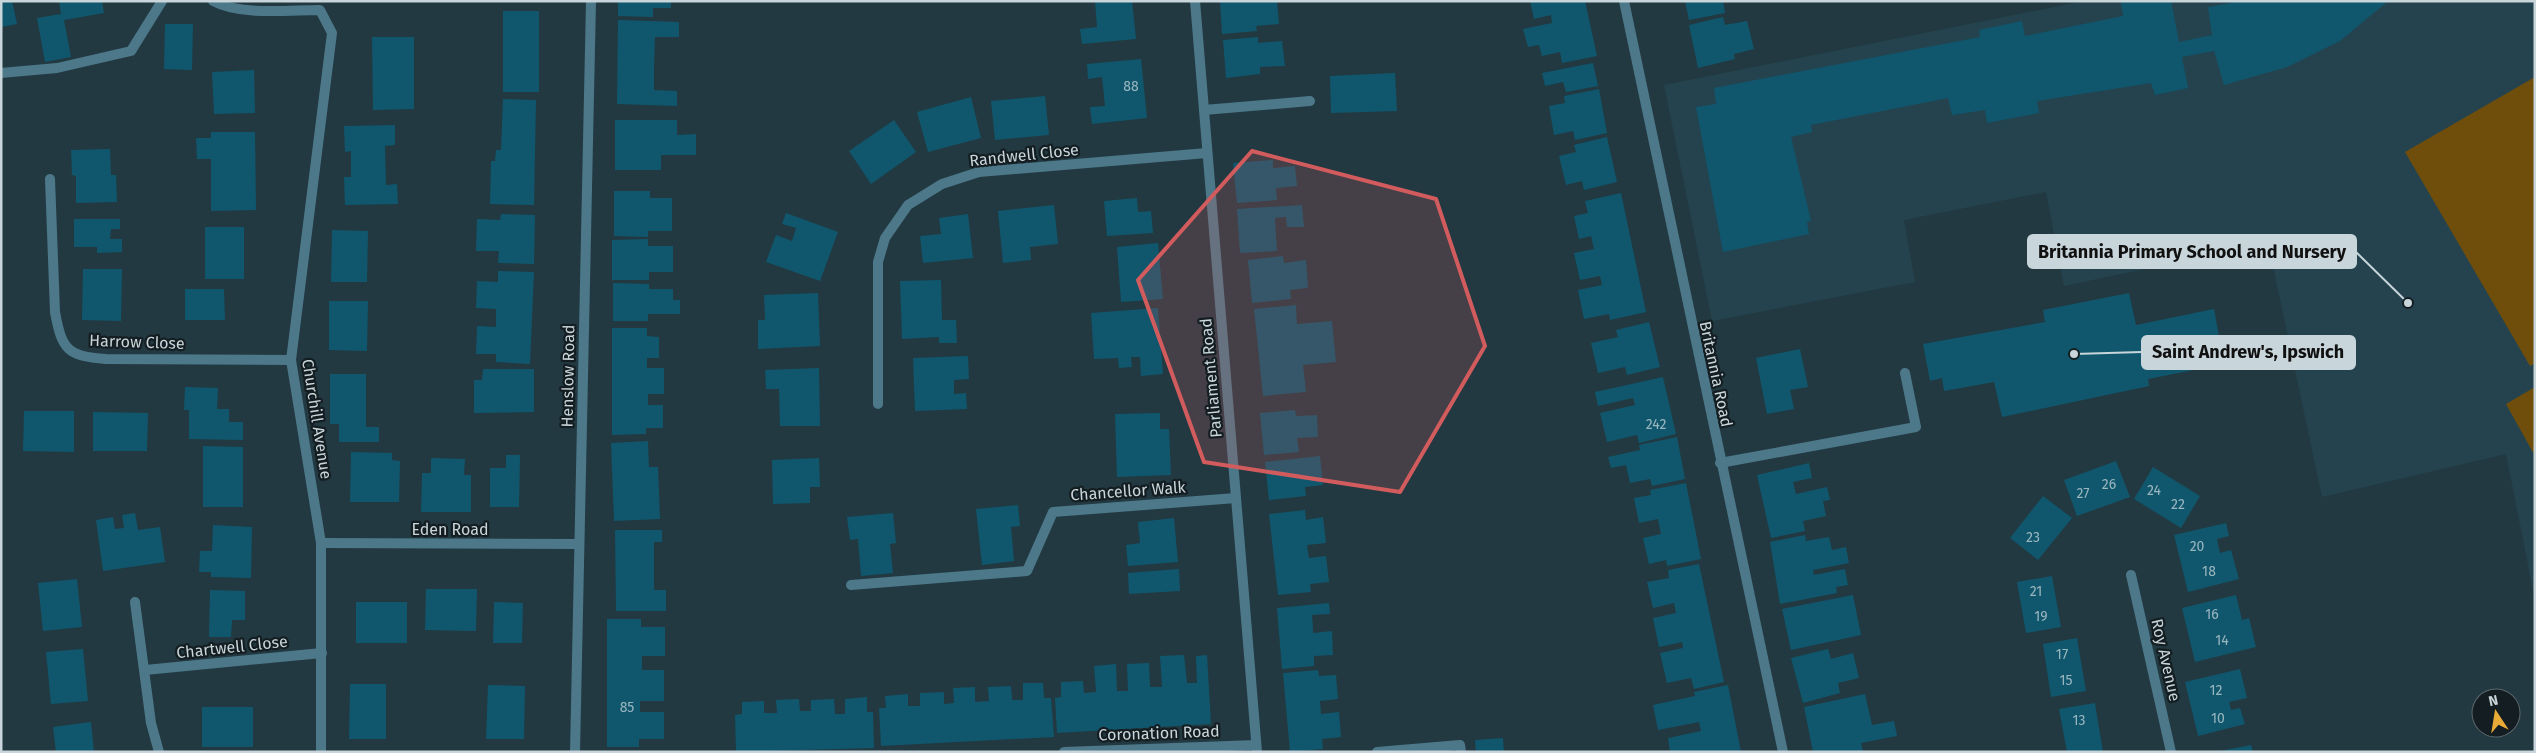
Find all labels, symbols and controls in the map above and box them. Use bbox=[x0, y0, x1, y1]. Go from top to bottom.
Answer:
house number: 88 bbox=[1123, 78, 1139, 95]
street label: Randwell Close bbox=[968, 140, 1080, 170]
callout: Britannia Primary School and Nursery bbox=[2028, 235, 2356, 268]
text: Britannia Primary School and Nursery bbox=[2038, 241, 2347, 263]
street label: Parliament Road bbox=[1196, 317, 1226, 439]
street label: Britannia Road bbox=[1695, 319, 1737, 429]
street label: Henslow Road bbox=[558, 324, 578, 428]
street label: Harrow Close bbox=[89, 331, 185, 353]
callout: Saint Andrew's, Ipswich bbox=[2142, 336, 2355, 369]
text: Saint Andrew's, Ipswich bbox=[2152, 341, 2344, 363]
street label: Churchill Avenue bbox=[298, 358, 336, 480]
house number: 242 bbox=[1646, 416, 1666, 433]
house number: 26 bbox=[2102, 476, 2116, 493]
street label: Chancellor Walk bbox=[1070, 477, 1187, 505]
house number: 24 bbox=[2147, 482, 2162, 499]
house number: 27 bbox=[2076, 485, 2090, 502]
house number: 22 bbox=[2171, 496, 2185, 513]
street label: Eden Road bbox=[411, 520, 489, 539]
house number: 23 bbox=[2026, 529, 2040, 546]
house number: 20 bbox=[2190, 538, 2205, 555]
house number: 18 bbox=[2202, 563, 2216, 580]
house number: 21 bbox=[2030, 583, 2042, 600]
house number: 16 bbox=[2205, 606, 2219, 623]
house number: 19 bbox=[2034, 608, 2048, 625]
street label: Roy Avenue bbox=[2147, 617, 2185, 703]
street label: Chartwell Close bbox=[176, 632, 288, 662]
house number: 14 bbox=[2215, 632, 2229, 649]
house number: 17 bbox=[2056, 646, 2068, 663]
house number: 15 bbox=[2059, 672, 2073, 689]
house number: 12 bbox=[2210, 682, 2223, 699]
north arrow bbox=[2471, 688, 2521, 738]
text: N bbox=[2487, 691, 2500, 710]
house number: 85 bbox=[620, 699, 634, 716]
house number: 10 bbox=[2211, 710, 2225, 727]
house number: 13 bbox=[2072, 712, 2086, 729]
street label: Coronation Road bbox=[1098, 721, 1220, 745]

